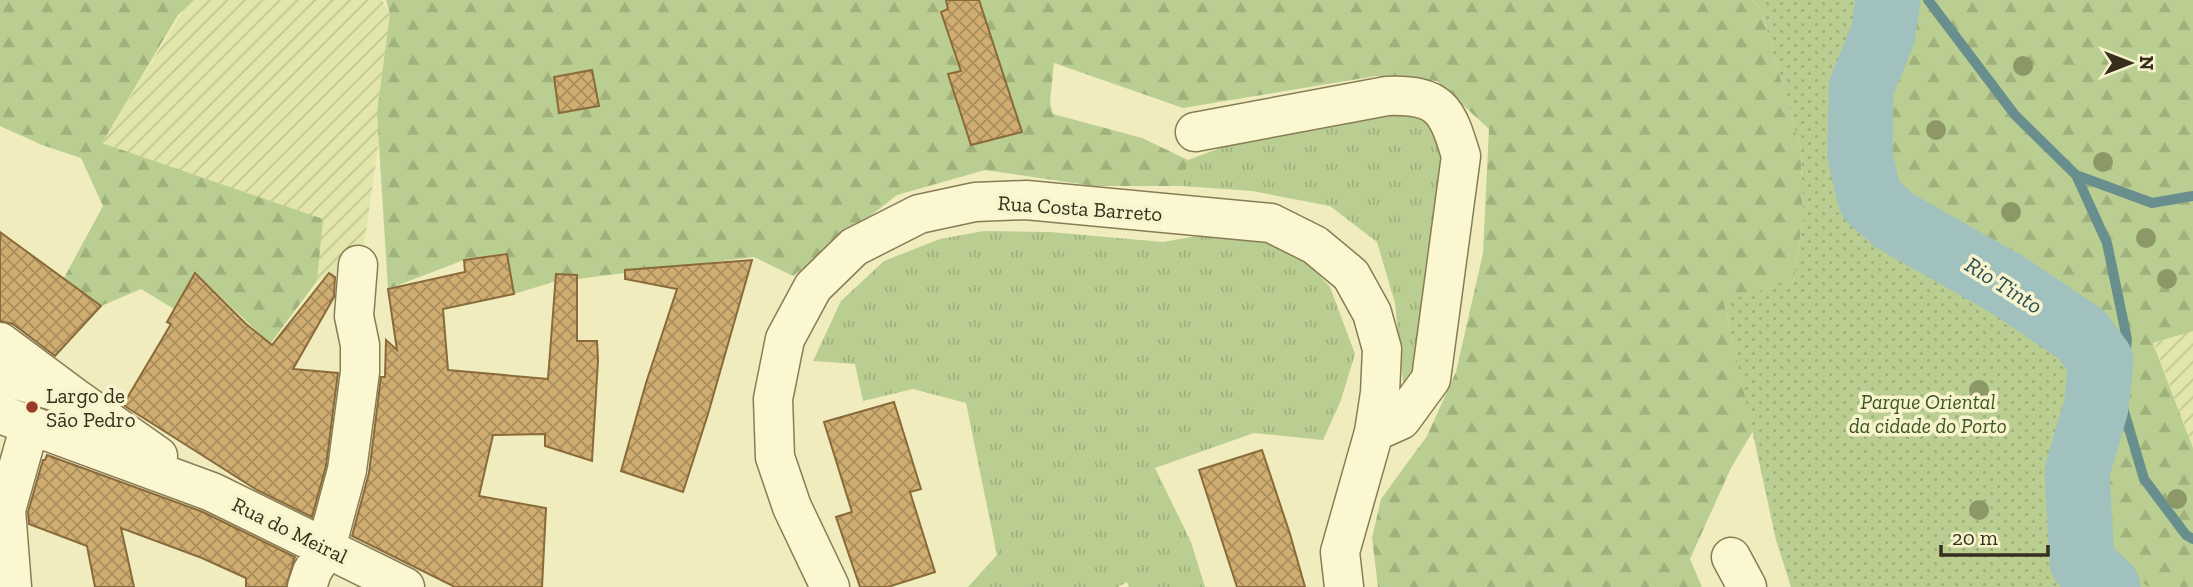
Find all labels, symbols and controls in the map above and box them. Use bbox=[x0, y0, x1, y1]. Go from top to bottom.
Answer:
north arrow bbox=[2095, 28, 2165, 98]
text: N bbox=[2135, 56, 2158, 70]
street label: Rua Costa Barreto bbox=[997, 190, 1163, 226]
water label: Rio Tinto bbox=[1960, 250, 2048, 320]
place label: Largo de São Pedro bbox=[46, 383, 135, 432]
park label: Parque Oriental da cidade do Porto bbox=[1849, 389, 2007, 438]
marker: Largo de São Pedro bbox=[24, 399, 40, 415]
street label: Rua do Meiral bbox=[228, 491, 352, 569]
scale bar bbox=[1941, 514, 2048, 558]
text: 20 m bbox=[1952, 525, 1998, 550]

